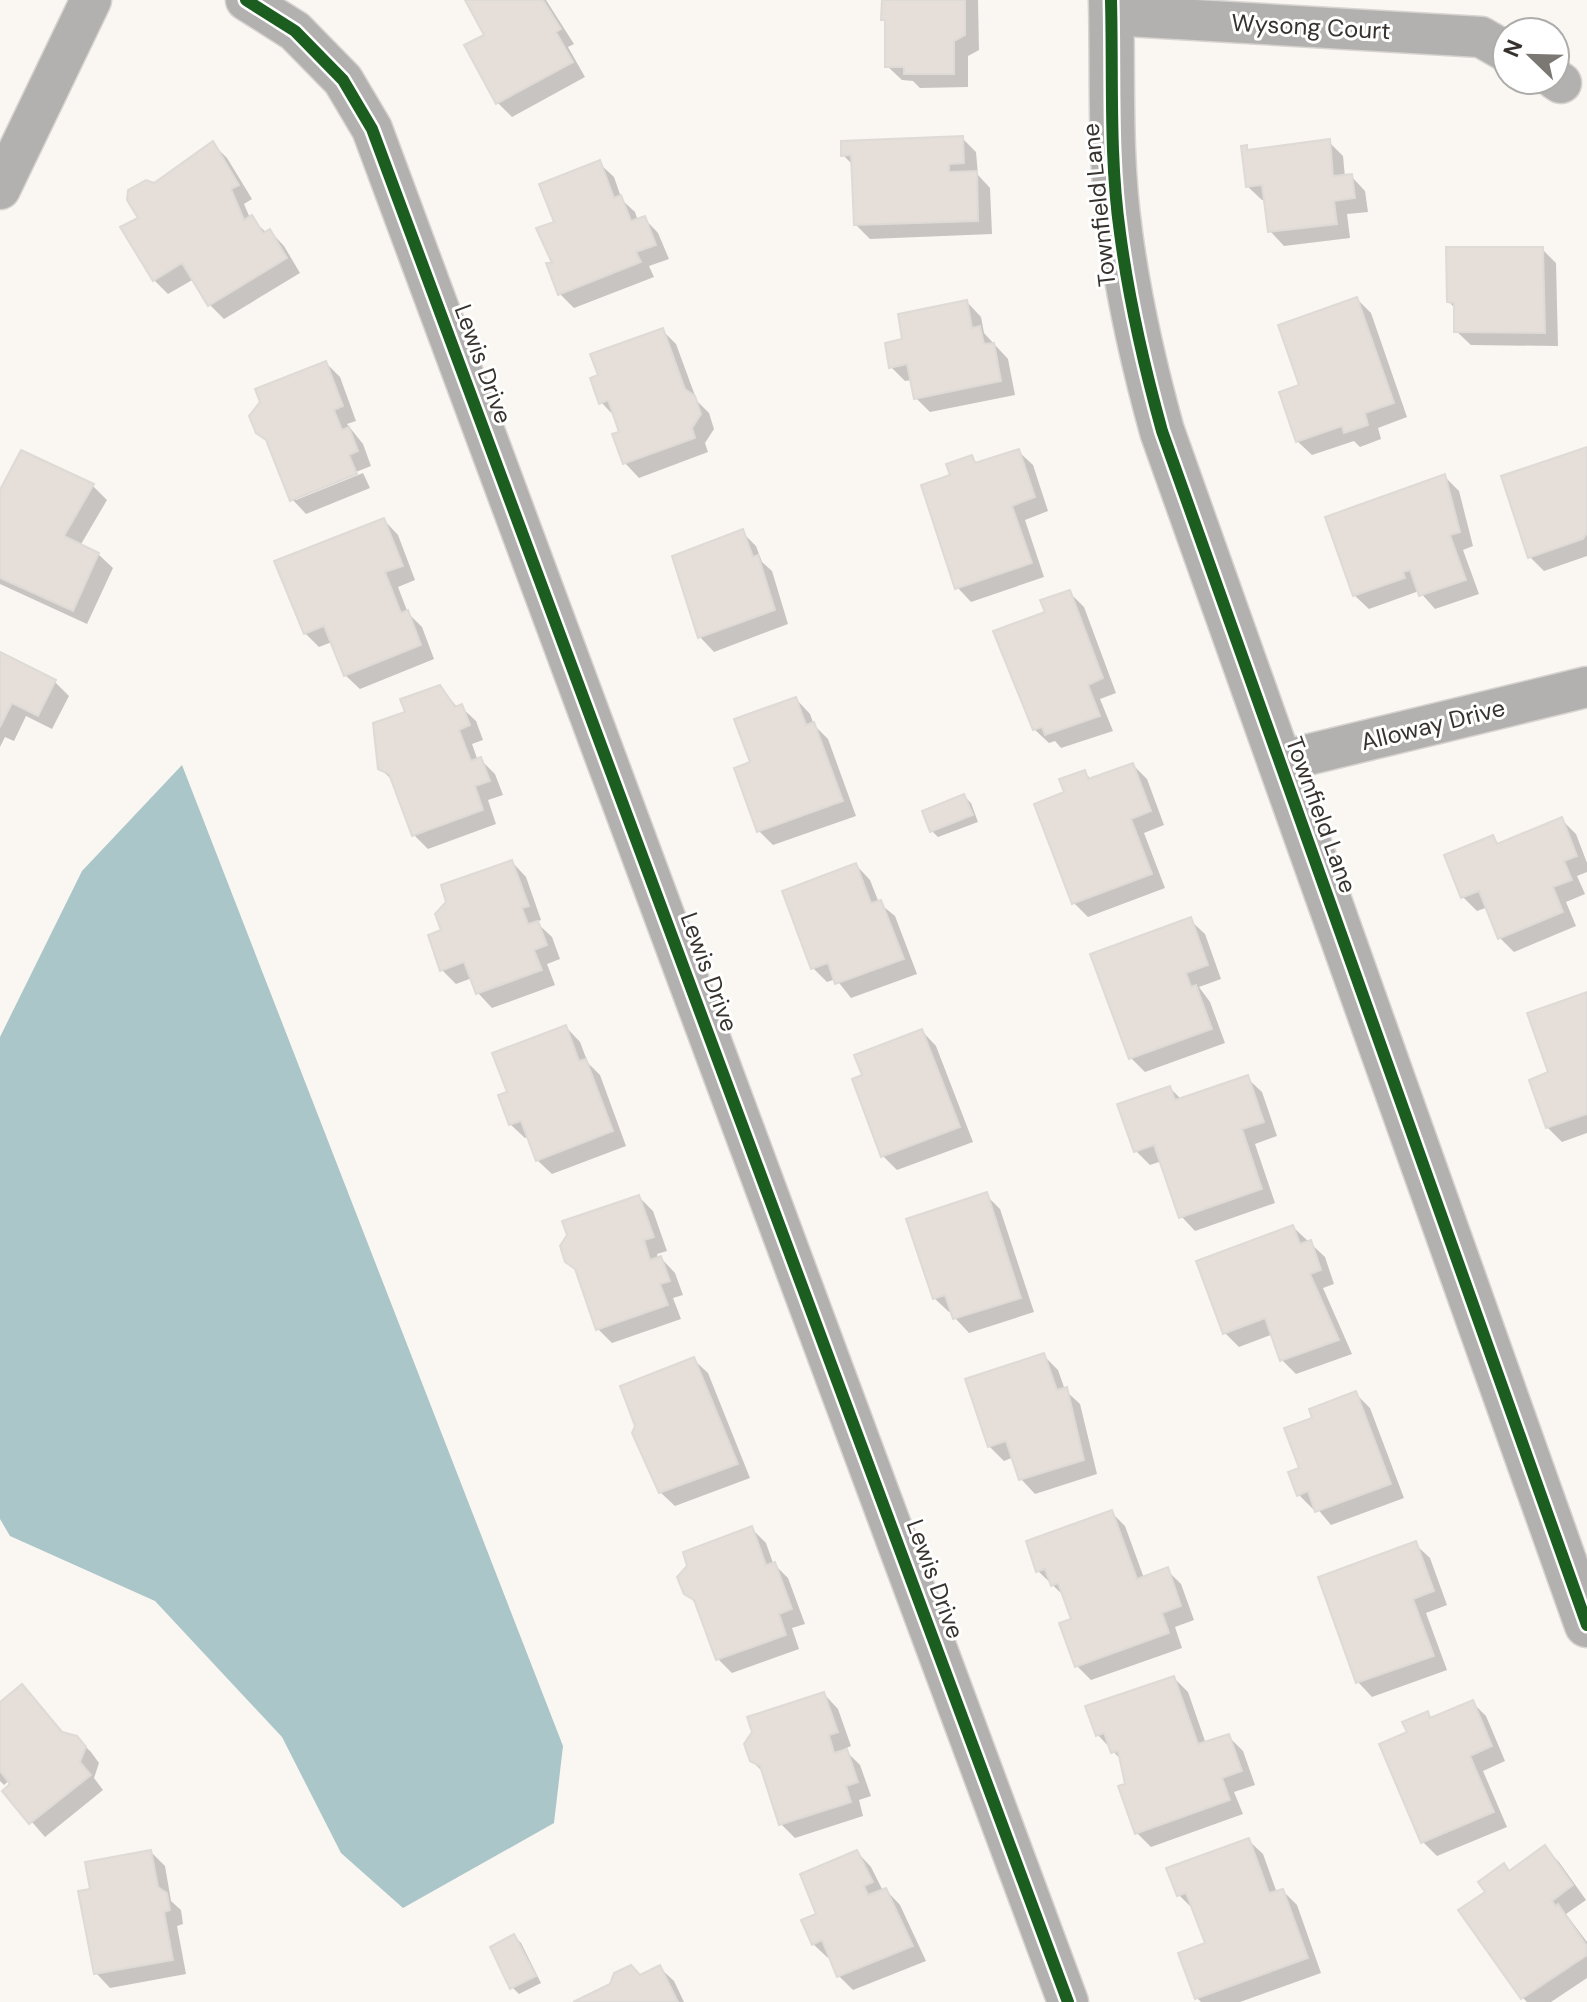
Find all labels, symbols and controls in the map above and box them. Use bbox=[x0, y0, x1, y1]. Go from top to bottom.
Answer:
street label: Wysong Court bbox=[1231, 7, 1391, 46]
north arrow bbox=[1491, 16, 1571, 96]
text: N bbox=[1497, 35, 1530, 61]
street label: Townfield Lane bbox=[1075, 122, 1123, 288]
street label: Lewis Drive bbox=[448, 300, 519, 428]
street label: Alloway Drive bbox=[1358, 692, 1508, 757]
street label: Townfield Lane bbox=[1279, 732, 1364, 897]
street label: Lewis Drive bbox=[674, 908, 745, 1036]
street label: Lewis Drive bbox=[900, 1515, 971, 1643]

